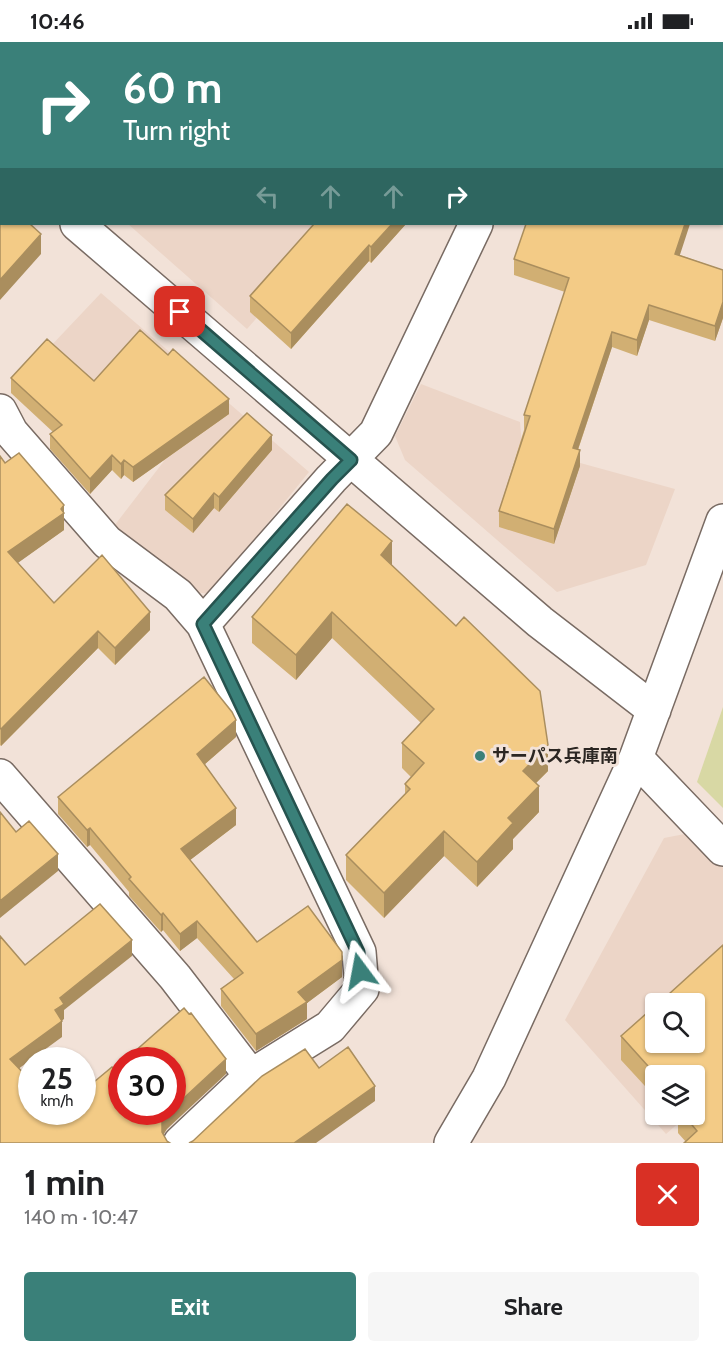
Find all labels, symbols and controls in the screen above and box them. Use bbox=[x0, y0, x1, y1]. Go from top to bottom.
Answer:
text: 10:46 bbox=[30, 8, 85, 35]
text: 60 m bbox=[123, 62, 222, 114]
icon: right bbox=[24, 66, 102, 144]
text: Turn right bbox=[123, 114, 230, 147]
icon: left bbox=[251, 180, 284, 213]
icon: ahead bbox=[314, 180, 347, 213]
icon: ahead bbox=[377, 180, 410, 213]
icon: right bbox=[440, 180, 473, 213]
pin bbox=[154, 286, 205, 337]
icon: arrive bbox=[163, 295, 196, 328]
place label: サーパス兵庫南 bbox=[492, 745, 618, 767]
marker: サーパス兵庫南 bbox=[473, 749, 487, 763]
position arrow bbox=[328, 939, 392, 1003]
map controls bbox=[645, 993, 705, 1125]
button: search bbox=[645, 993, 705, 1053]
speed limit sign: 30 bbox=[108, 1047, 186, 1125]
text: 25 bbox=[41, 1060, 73, 1097]
button: layers bbox=[645, 1065, 705, 1125]
text: km/h bbox=[41, 1092, 73, 1110]
text: 1 min bbox=[24, 1160, 105, 1204]
button: close bbox=[636, 1163, 699, 1226]
text: 140 m · 10:47 bbox=[24, 1205, 138, 1229]
button: Exit bbox=[24, 1272, 356, 1341]
button: Share bbox=[368, 1272, 699, 1341]

